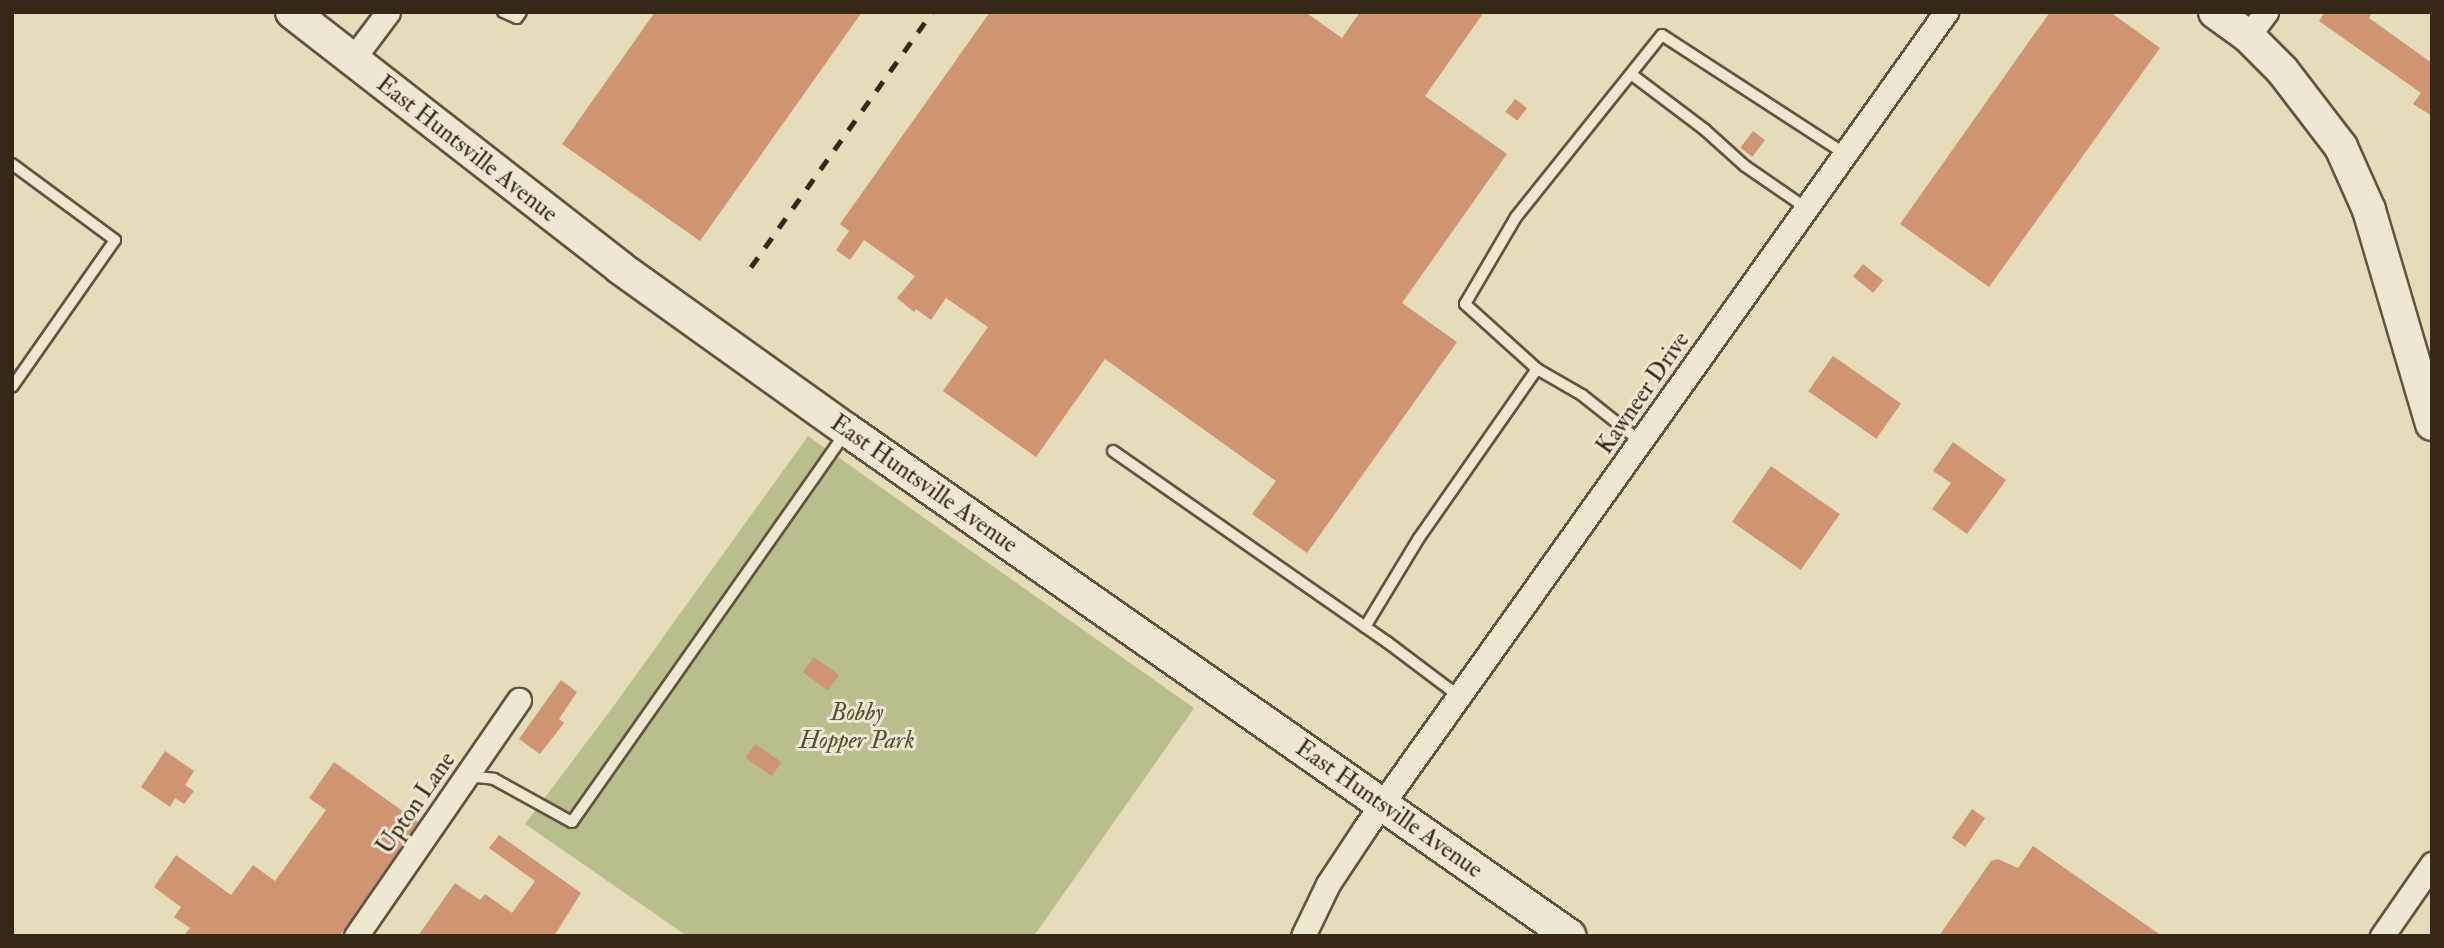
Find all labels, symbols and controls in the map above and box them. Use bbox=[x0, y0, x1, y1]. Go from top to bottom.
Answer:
street label: East Huntsville Avenue bbox=[371, 69, 563, 229]
street label: Kawneer Drive bbox=[1590, 326, 1696, 460]
street label: East Huntsville Avenue bbox=[825, 409, 1023, 559]
park label: Bobby Hopper Park bbox=[799, 699, 915, 755]
street label: East Huntsville Avenue bbox=[1290, 734, 1488, 884]
street label: Upton Lane bbox=[370, 746, 462, 860]

